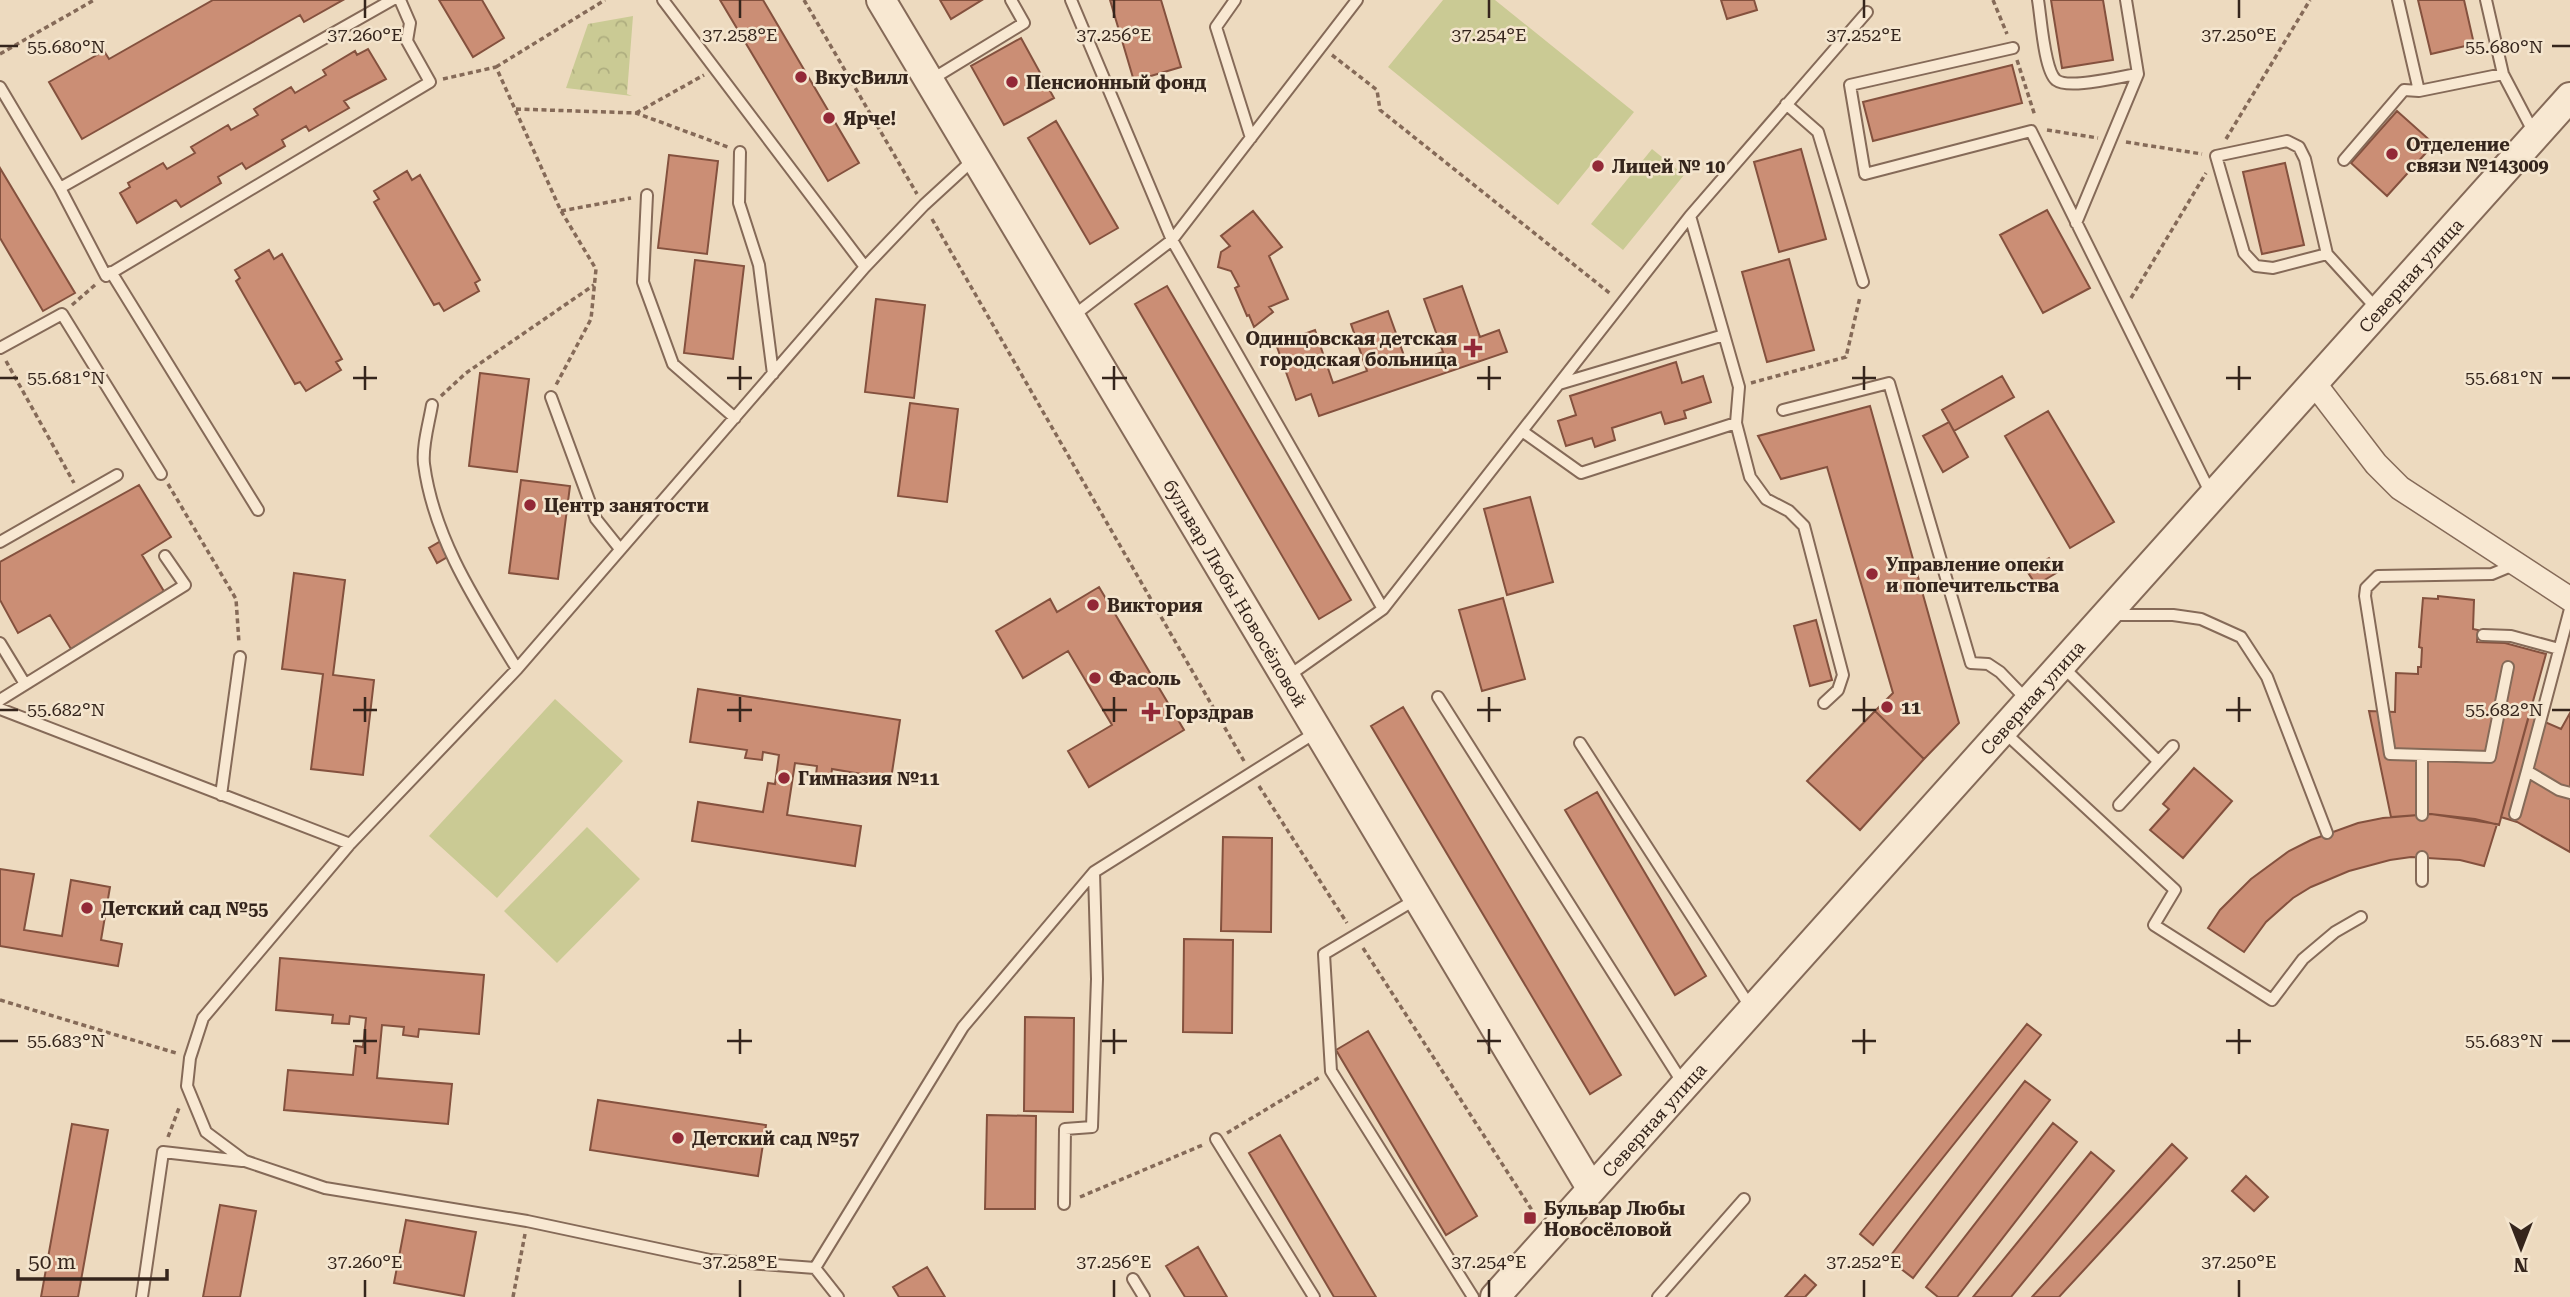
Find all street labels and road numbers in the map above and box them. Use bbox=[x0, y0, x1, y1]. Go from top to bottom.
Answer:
street label: Северная улица bbox=[2354, 214, 2467, 336]
street label: бульвар Любы Новосёловой bbox=[1159, 476, 1312, 711]
street label: Северная улица bbox=[1976, 636, 2089, 759]
street label: Северная улица bbox=[1597, 1058, 1711, 1181]

